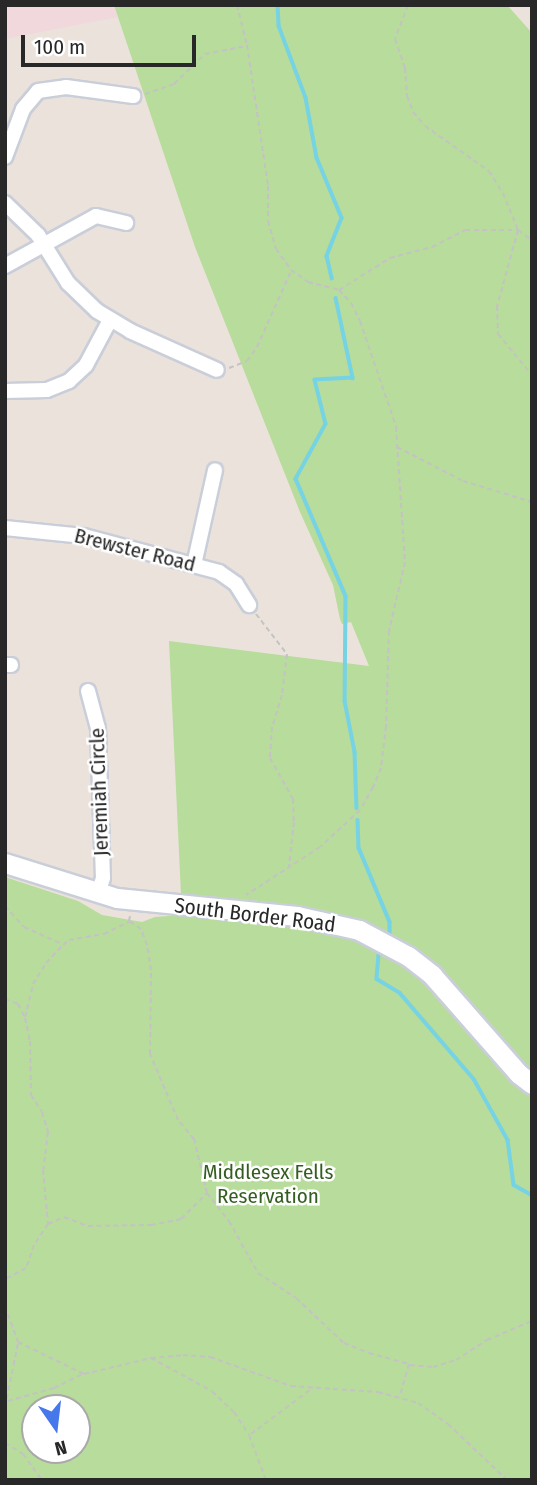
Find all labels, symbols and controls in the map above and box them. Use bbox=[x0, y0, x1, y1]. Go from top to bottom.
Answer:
scale bar bbox=[24, 21, 200, 65]
text: 100 m bbox=[34, 34, 85, 60]
street label: Brewster Road bbox=[72, 523, 198, 577]
street label: Jeremiah Circle bbox=[84, 727, 114, 857]
street label: South Border Road bbox=[173, 893, 337, 937]
park label: Middlesex Fells Reservation bbox=[203, 1159, 333, 1209]
north arrow bbox=[21, 1394, 91, 1464]
text: N bbox=[52, 1435, 69, 1460]

